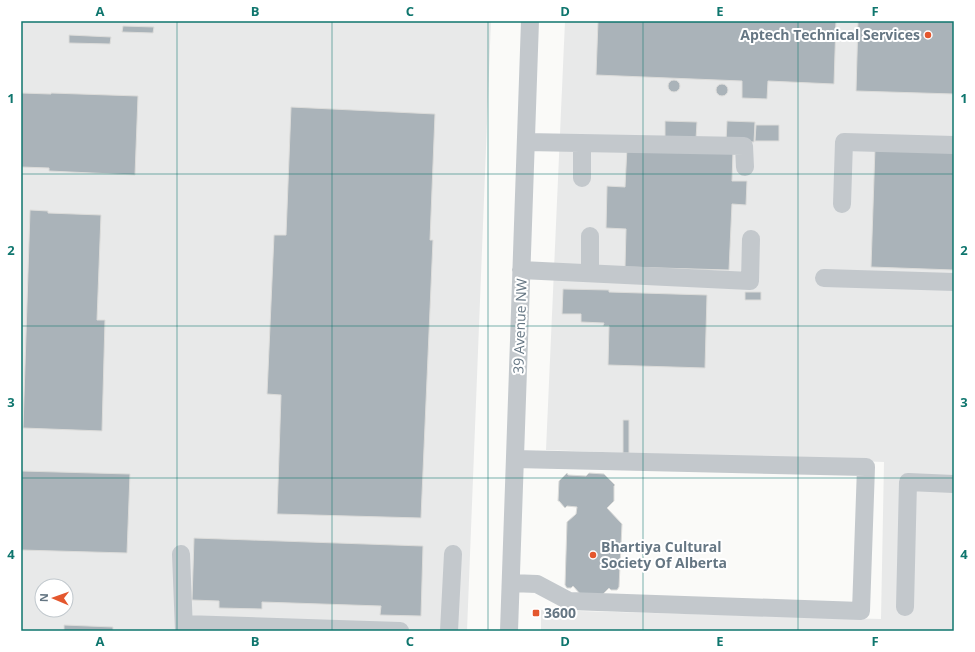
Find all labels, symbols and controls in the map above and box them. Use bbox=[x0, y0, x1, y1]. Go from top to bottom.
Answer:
text: A bbox=[96, 2, 105, 20]
text: B bbox=[251, 2, 260, 20]
text: C bbox=[406, 2, 414, 20]
text: D bbox=[560, 2, 570, 20]
text: E bbox=[716, 2, 724, 20]
text: F bbox=[871, 2, 879, 20]
place label: Aptech Technical Services bbox=[740, 25, 920, 44]
marker: Aptech Technical Services bbox=[923, 30, 933, 40]
text: 1 bbox=[7, 89, 15, 107]
text: 1 bbox=[960, 89, 968, 107]
text: 2 bbox=[7, 241, 15, 259]
text: 2 bbox=[960, 241, 968, 259]
street label: 39 Avenue NW bbox=[508, 278, 531, 374]
text: 3 bbox=[7, 393, 15, 411]
text: 3 bbox=[960, 393, 968, 411]
place label: Bhartiya Cultural Society Of Alberta bbox=[601, 537, 727, 572]
text: 4 bbox=[7, 545, 15, 563]
text: 4 bbox=[960, 545, 968, 563]
marker: Bhartiya Cultural Society Of Alberta bbox=[588, 550, 598, 560]
north arrow bbox=[34, 578, 74, 618]
text: N bbox=[36, 593, 51, 602]
place label: 3600 bbox=[544, 603, 576, 622]
marker: 3600 bbox=[531, 608, 541, 618]
text: A bbox=[96, 632, 105, 650]
text: B bbox=[251, 632, 260, 650]
text: C bbox=[406, 632, 414, 650]
text: D bbox=[560, 632, 570, 650]
text: E bbox=[716, 632, 724, 650]
text: F bbox=[871, 632, 879, 650]

